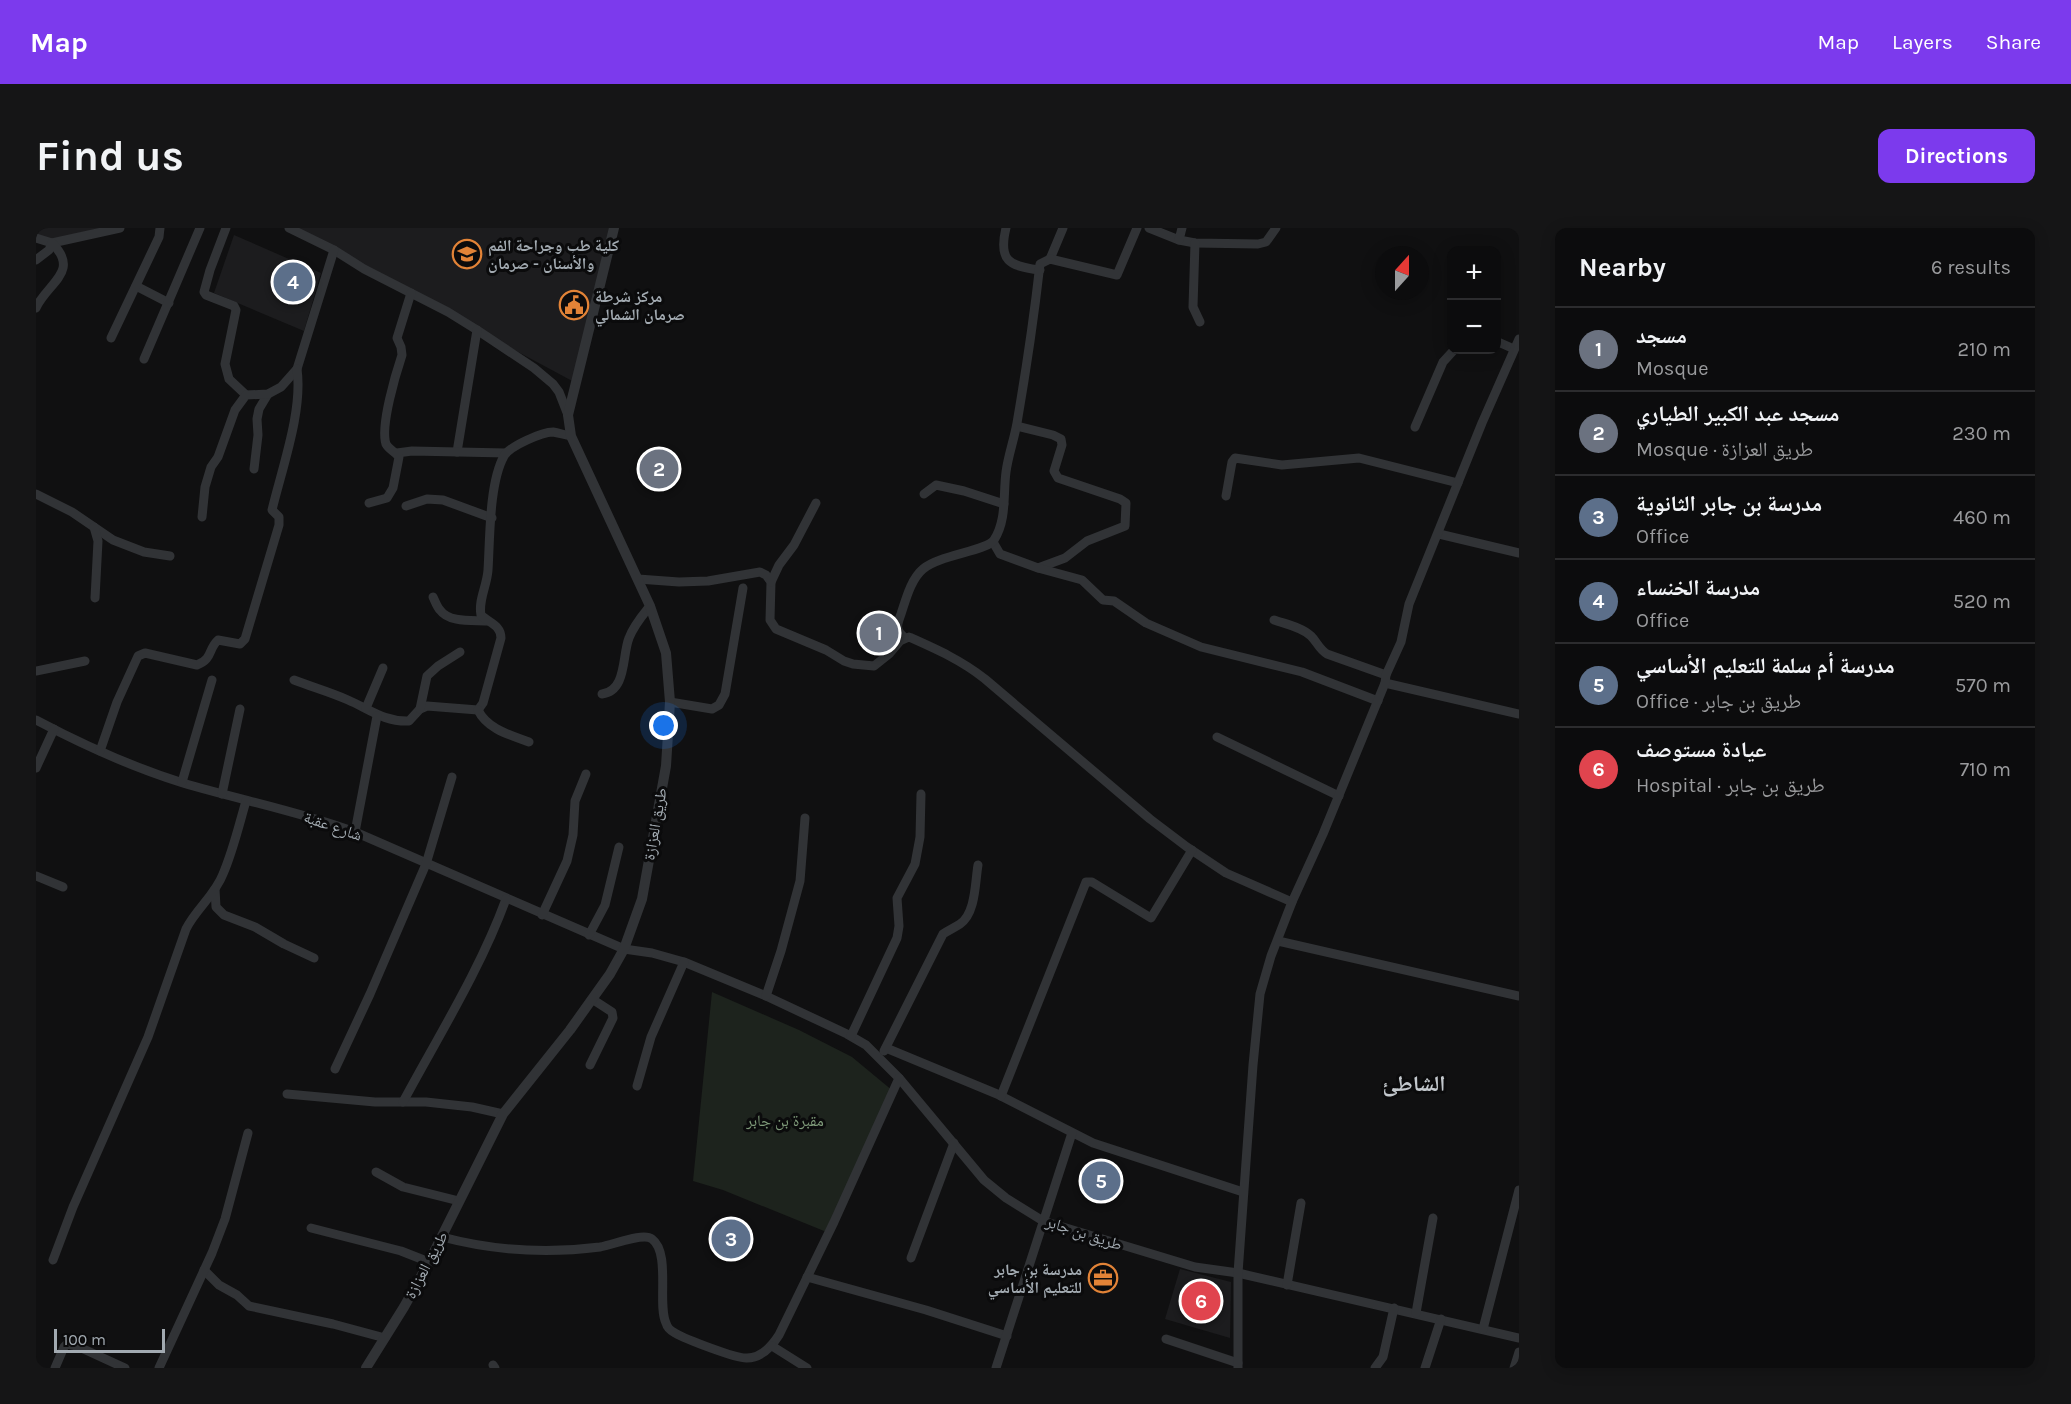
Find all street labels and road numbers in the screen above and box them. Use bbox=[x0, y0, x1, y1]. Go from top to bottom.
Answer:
street label: طريق العزازة bbox=[639, 786, 672, 862]
street label: شارع عقبة bbox=[301, 807, 365, 846]
street label: طريق بن جابر bbox=[1042, 1211, 1125, 1255]
street label: طريق العزازة bbox=[400, 1228, 452, 1302]

